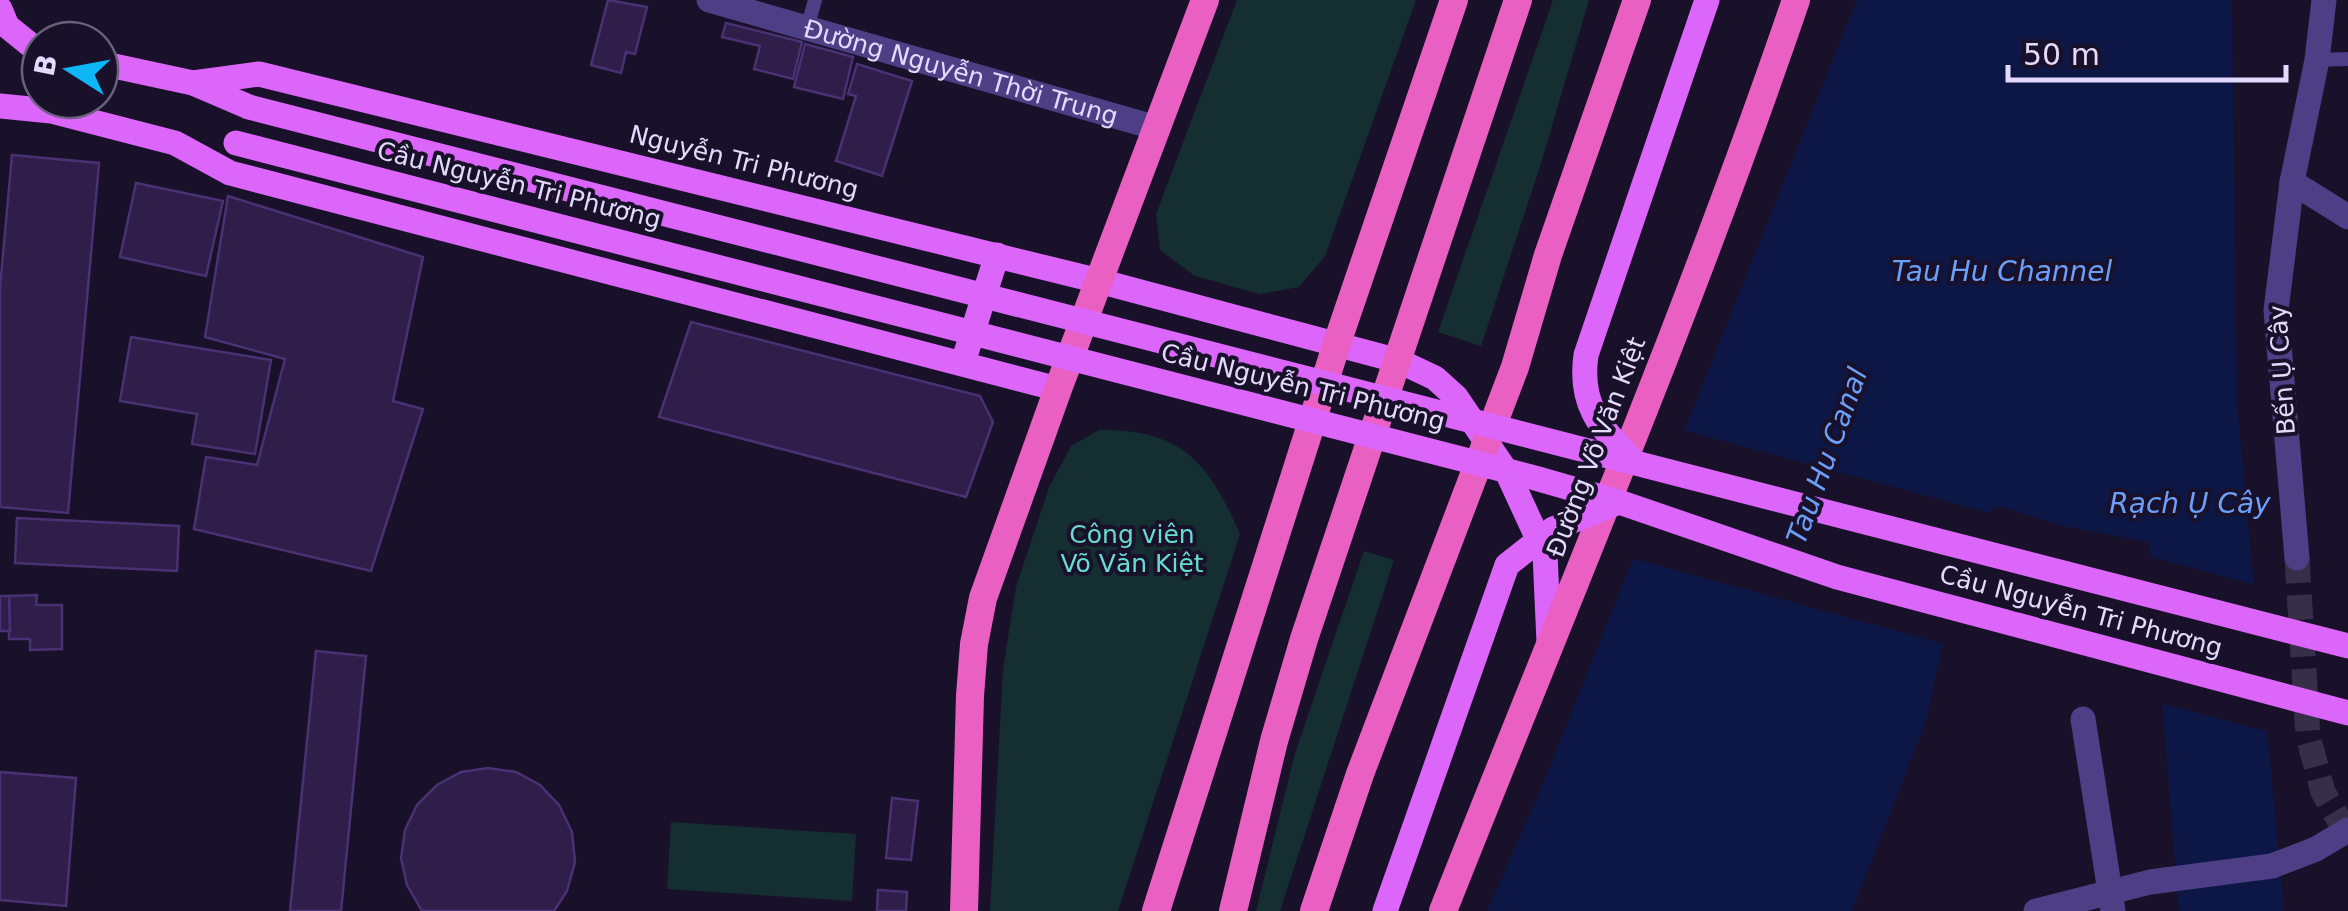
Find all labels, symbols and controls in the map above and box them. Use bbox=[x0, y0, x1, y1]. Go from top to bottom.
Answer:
street label: Đường Nguyễn Thời Trung bbox=[800, 13, 1121, 131]
north arrow bbox=[20, 20, 120, 120]
scale bar bbox=[2008, 20, 2286, 82]
text: 50 m bbox=[2023, 37, 2100, 72]
text: B bbox=[28, 52, 64, 79]
street label: Nguyễn Tri Phương bbox=[627, 120, 861, 204]
street label: Cầu Nguyễn Tri Phương bbox=[374, 136, 664, 234]
water label: Tau Hu Channel bbox=[1892, 255, 2113, 288]
street label: Bến Ụ Cây bbox=[2263, 304, 2301, 436]
street label: Đường Võ Văn Kiệt bbox=[1541, 333, 1651, 561]
street label: Cầu Nguyễn Tri Phương bbox=[1158, 338, 1448, 436]
water label: Tau Hu Canal bbox=[1780, 363, 1874, 549]
water label: Rạch Ụ Cây bbox=[2109, 487, 2271, 520]
park label: Công viên Võ Văn Kiệt bbox=[1060, 520, 1204, 578]
street label: Cầu Nguyễn Tri Phương bbox=[1936, 559, 2226, 663]

